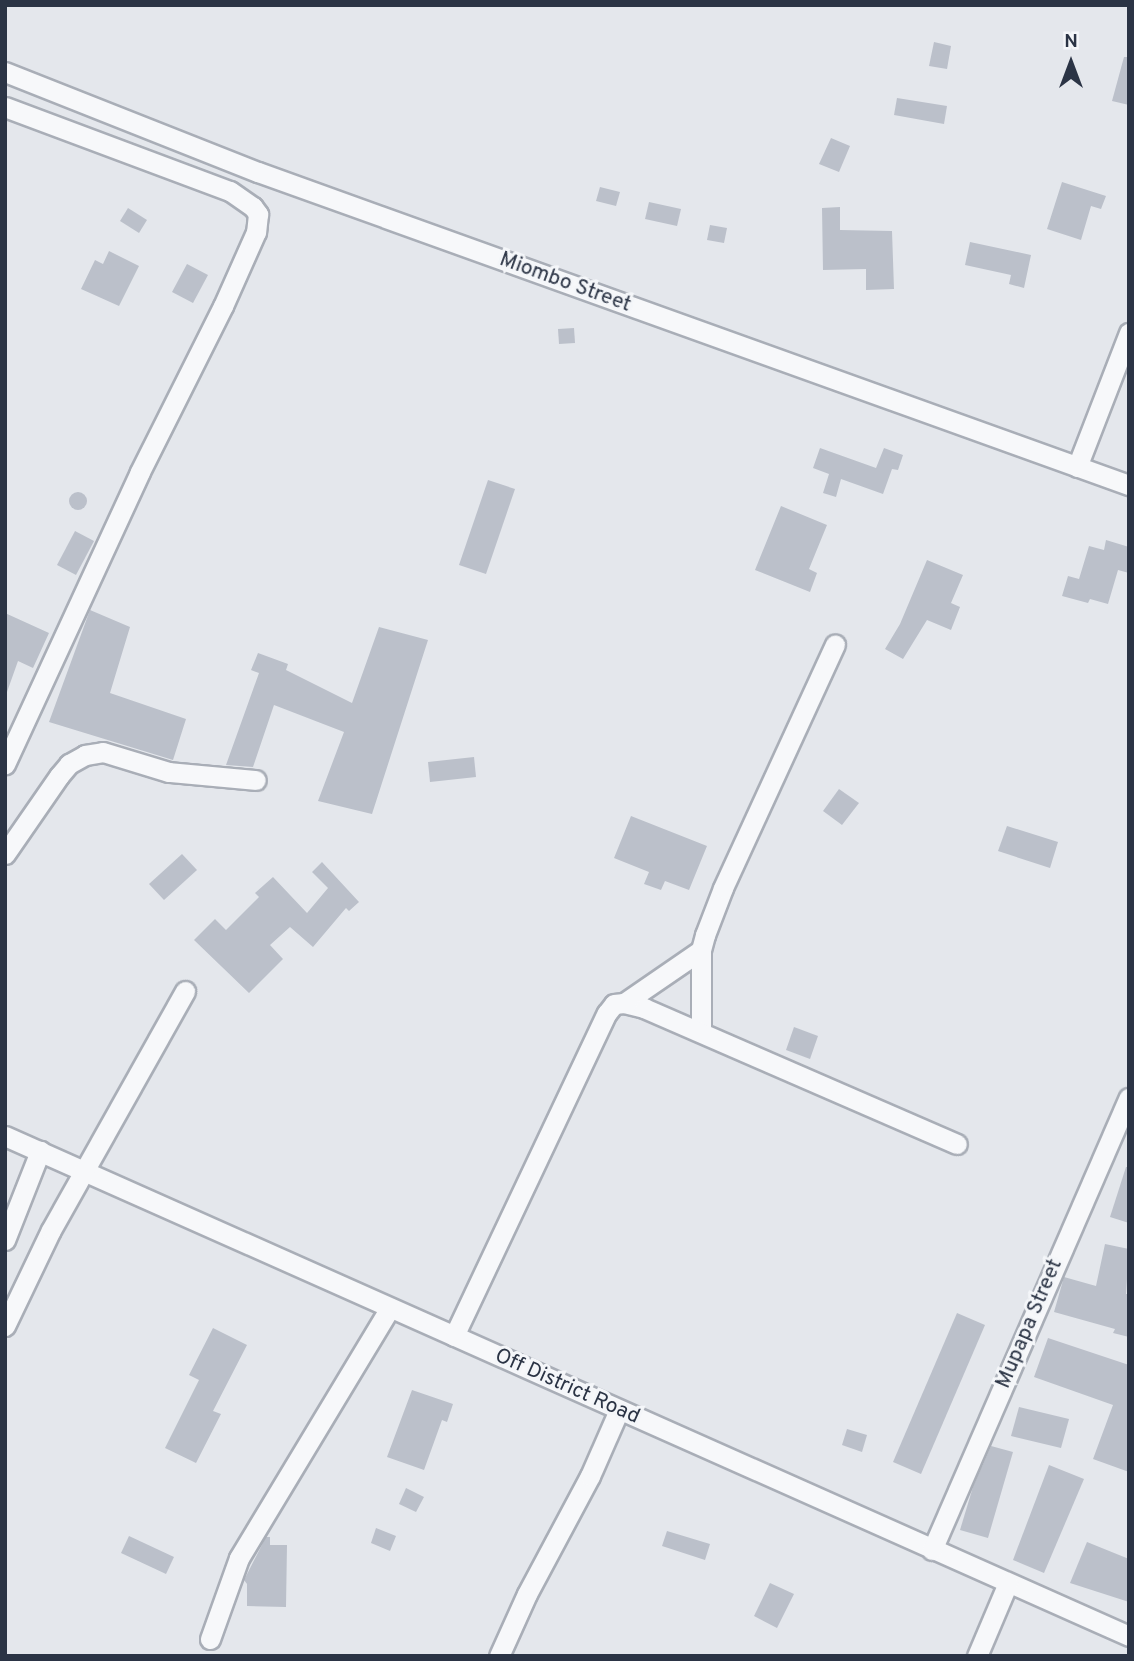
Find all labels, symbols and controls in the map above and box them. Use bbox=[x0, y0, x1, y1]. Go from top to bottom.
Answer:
north arrow bbox=[1036, 28, 1106, 98]
text: N bbox=[1064, 30, 1078, 54]
street label: Miombo Street bbox=[496, 248, 634, 318]
street label: Mupapa Street bbox=[991, 1255, 1069, 1393]
street label: Off District Road bbox=[491, 1344, 643, 1430]

